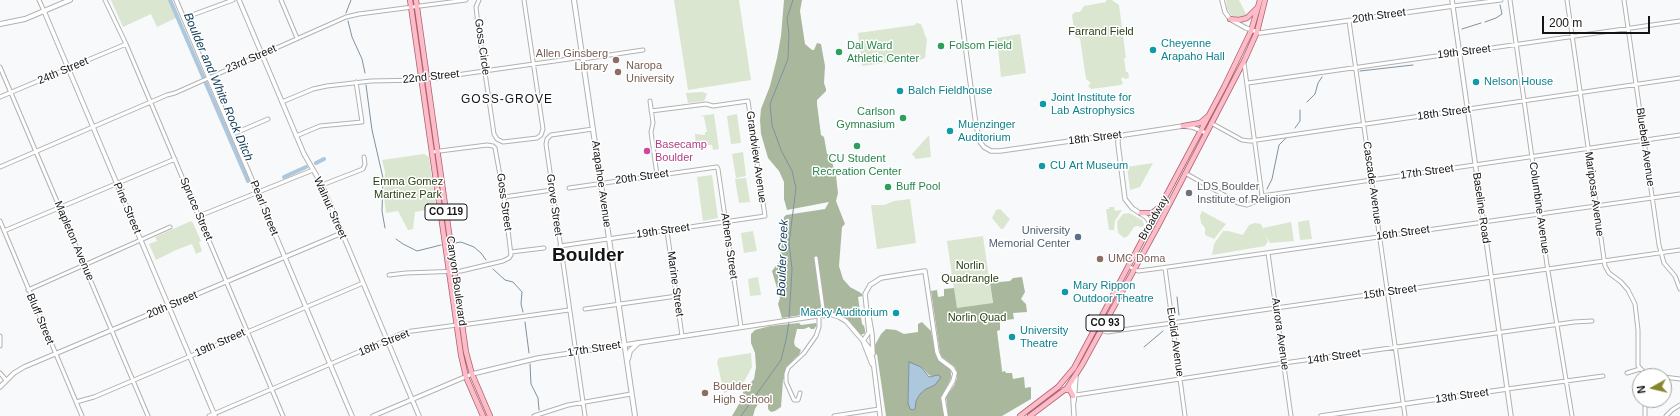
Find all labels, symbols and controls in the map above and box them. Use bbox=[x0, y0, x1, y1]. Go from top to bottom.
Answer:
street label: 20th Street bbox=[1351, 6, 1407, 26]
scale bar bbox=[1544, 8, 1652, 34]
water label: Boulder and White Rock Ditch bbox=[180, 11, 256, 163]
text: 200 m bbox=[1549, 16, 1582, 30]
street label: Goss Circle bbox=[472, 18, 492, 76]
park label: Farrand Field bbox=[1068, 25, 1134, 39]
place label: Cheyenne Arapaho Hall bbox=[1161, 37, 1225, 63]
place label: Dal Ward Athletic Center bbox=[847, 39, 919, 65]
place label: Folsom Field bbox=[949, 39, 1012, 53]
marker: Folsom Field bbox=[936, 41, 946, 51]
street label: 23rd Street bbox=[223, 42, 279, 76]
street label: 19th Street bbox=[1436, 42, 1492, 62]
marker: Cheyenne Arapaho Hall bbox=[1148, 45, 1158, 55]
place label: Allen Ginsberg Library bbox=[536, 47, 608, 73]
marker: Dal Ward Athletic Center bbox=[834, 47, 844, 57]
street label: 24th Street bbox=[36, 54, 90, 88]
marker: Allen Ginsberg Library bbox=[611, 55, 621, 65]
place label: Naropa University bbox=[626, 59, 674, 85]
street label: 22nd Street bbox=[402, 67, 460, 87]
marker: Naropa University bbox=[613, 67, 623, 77]
place label: Nelson House bbox=[1484, 75, 1553, 89]
marker: Nelson House bbox=[1471, 77, 1481, 87]
place label: Balch Fieldhouse bbox=[908, 84, 992, 98]
marker: Balch Fieldhouse bbox=[895, 86, 905, 96]
place label: Joint Institute for Lab Astrophysics bbox=[1051, 91, 1135, 117]
district label: GOSS-GROVE bbox=[461, 93, 553, 107]
marker: Joint Institute for Lab Astrophysics bbox=[1038, 99, 1048, 109]
street label: 18th Street bbox=[1416, 103, 1472, 123]
place label: Carlson Gymnasium bbox=[836, 105, 895, 131]
street label: Bluebell Avenue bbox=[1633, 107, 1657, 187]
street label: Grandview Avenue bbox=[743, 110, 769, 204]
marker: Carlson Gymnasium bbox=[898, 113, 908, 123]
place label: Muenzinger Auditorium bbox=[958, 118, 1015, 144]
marker: Muenzinger Auditorium bbox=[945, 126, 955, 136]
street label: 18th Street bbox=[1067, 128, 1123, 148]
place label: Basecamp Boulder bbox=[655, 138, 707, 164]
street label: Arapahoe Avenue bbox=[588, 140, 614, 228]
marker: CU Student Recreation Center bbox=[852, 141, 862, 151]
street label: Cascade Avenue bbox=[1360, 141, 1384, 225]
marker: Basecamp Boulder bbox=[642, 146, 652, 156]
street label: Mariposa Avenue bbox=[1582, 151, 1606, 237]
place label: CU Student Recreation Center bbox=[812, 152, 902, 178]
place label: CU Art Museum bbox=[1050, 159, 1128, 173]
marker: CU Art Museum bbox=[1037, 161, 1047, 171]
street label: Columbine Avenue bbox=[1526, 161, 1552, 255]
street label: 17th Street bbox=[1399, 162, 1455, 182]
street label: 20th Street bbox=[614, 167, 670, 187]
street label: Goss Street bbox=[493, 172, 515, 232]
street label: Baseline Road bbox=[1469, 172, 1493, 244]
street label: Grove Street bbox=[543, 173, 565, 237]
street label: Spruce Street bbox=[177, 175, 215, 243]
street label: Walnut Street bbox=[311, 175, 349, 241]
park label: Emma Gomez Martinez Park bbox=[373, 175, 443, 201]
street label: Pearl Street bbox=[247, 179, 281, 237]
street label: Pine Street bbox=[110, 180, 144, 236]
place label: Buff Pool bbox=[896, 180, 940, 194]
place label: LDS Boulder Institute of Religion bbox=[1197, 180, 1291, 206]
marker: Buff Pool bbox=[883, 182, 893, 192]
marker: LDS Boulder Institute of Religion bbox=[1184, 188, 1194, 198]
street label: Broadway bbox=[1136, 194, 1172, 242]
street label: Mapleton Avenue bbox=[51, 199, 97, 283]
road number: CO 119 bbox=[425, 204, 467, 220]
street label: Athens Street bbox=[718, 212, 740, 280]
water label: Boulder Creek bbox=[774, 219, 792, 297]
street label: 19th Street bbox=[635, 221, 691, 241]
street label: 16th Street bbox=[1375, 223, 1431, 243]
place label: University Memorial Center bbox=[989, 224, 1070, 250]
marker: University Memorial Center bbox=[1073, 232, 1083, 242]
street label: Canyon Boulevard bbox=[443, 235, 469, 327]
district label: Boulder bbox=[552, 245, 624, 267]
street label: Marine Street bbox=[664, 250, 686, 318]
place label: UMC Doma bbox=[1108, 252, 1165, 266]
marker: UMC Doma bbox=[1095, 254, 1105, 264]
park label: Norlin Quadrangle bbox=[941, 259, 999, 285]
place label: Mary Rippon Outdoor Theatre bbox=[1073, 279, 1154, 305]
street label: 15th Street bbox=[1362, 282, 1418, 302]
marker: Mary Rippon Outdoor Theatre bbox=[1060, 287, 1070, 297]
street label: 20th Street bbox=[145, 288, 199, 322]
street label: Bluff Street bbox=[23, 291, 57, 347]
street label: Aurora Avenue bbox=[1268, 297, 1292, 371]
place label: Macky Auditorium bbox=[801, 306, 888, 320]
street label: Euclid Avenue bbox=[1164, 306, 1186, 378]
marker: Macky Auditorium bbox=[891, 308, 901, 318]
park label: Norlin Quad bbox=[948, 311, 1006, 325]
road number: CO 93 bbox=[1086, 315, 1124, 331]
place label: University Theatre bbox=[1020, 324, 1068, 350]
street label: 19th Street bbox=[193, 326, 247, 360]
street label: 18th Street bbox=[357, 327, 411, 359]
marker: University Theatre bbox=[1007, 332, 1017, 342]
street label: 17th Street bbox=[566, 338, 622, 360]
street label: 14th Street bbox=[1306, 347, 1362, 367]
north arrow bbox=[1632, 368, 1672, 408]
place label: Boulder High School bbox=[713, 380, 772, 406]
text: N bbox=[1635, 385, 1648, 394]
street label: 13th Street bbox=[1434, 386, 1490, 406]
marker: Boulder High School bbox=[700, 388, 710, 398]

